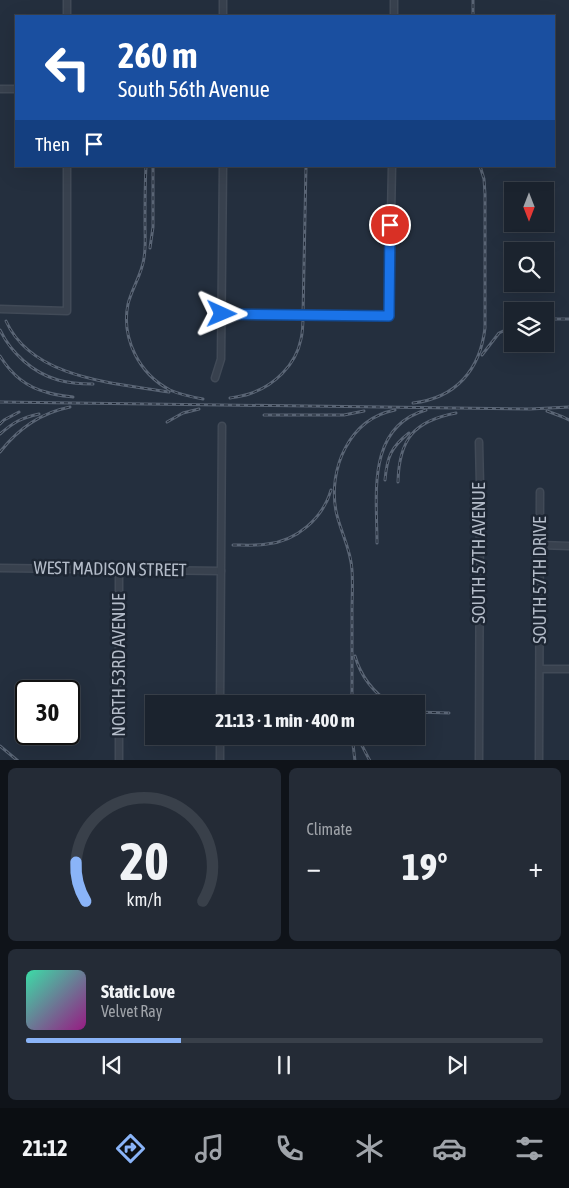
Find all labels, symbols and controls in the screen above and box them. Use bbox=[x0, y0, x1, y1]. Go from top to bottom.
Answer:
icon: left bbox=[35, 35, 100, 100]
text: 260 m bbox=[118, 35, 197, 75]
text: South 56th Avenue bbox=[118, 76, 270, 102]
icon: arrive bbox=[80, 130, 108, 158]
text: Then bbox=[35, 133, 70, 155]
north arrow bbox=[504, 182, 554, 232]
map controls bbox=[504, 182, 554, 352]
pin bbox=[369, 204, 411, 246]
icon: arrive bbox=[376, 211, 404, 239]
button: search bbox=[504, 242, 554, 292]
position arrow bbox=[195, 287, 247, 339]
button: layers bbox=[504, 302, 554, 352]
street label: SOUTH 57TH AVENUE bbox=[468, 482, 489, 624]
street label: SOUTH 57TH DRIVE bbox=[529, 516, 550, 644]
street label: WEST MADISON STREET bbox=[33, 557, 187, 580]
street label: NORTH 53RD AVENUE bbox=[108, 593, 129, 737]
speed limit sign: 30 bbox=[15, 680, 80, 745]
text: 21:13 · 1 min · 400 m bbox=[215, 709, 355, 731]
text: Climate bbox=[307, 820, 352, 838]
text: 20 bbox=[120, 831, 169, 891]
text: 19° bbox=[402, 845, 448, 888]
text: − bbox=[307, 851, 321, 883]
text: + bbox=[528, 851, 543, 883]
text: km/h bbox=[127, 889, 162, 910]
text: Static Love bbox=[101, 980, 175, 1002]
text: Velvet Ray bbox=[101, 1002, 162, 1020]
icon: previous bbox=[98, 1051, 126, 1079]
icon: pause bbox=[270, 1051, 298, 1079]
icon: next bbox=[443, 1051, 471, 1079]
icon: directions bbox=[113, 1131, 148, 1166]
icon: music bbox=[192, 1131, 227, 1166]
icon: phone bbox=[272, 1131, 307, 1166]
icon: climate bbox=[352, 1131, 387, 1166]
icon: car bbox=[432, 1131, 467, 1166]
icon: filters bbox=[512, 1131, 547, 1166]
text: 21:12 bbox=[22, 1135, 68, 1161]

